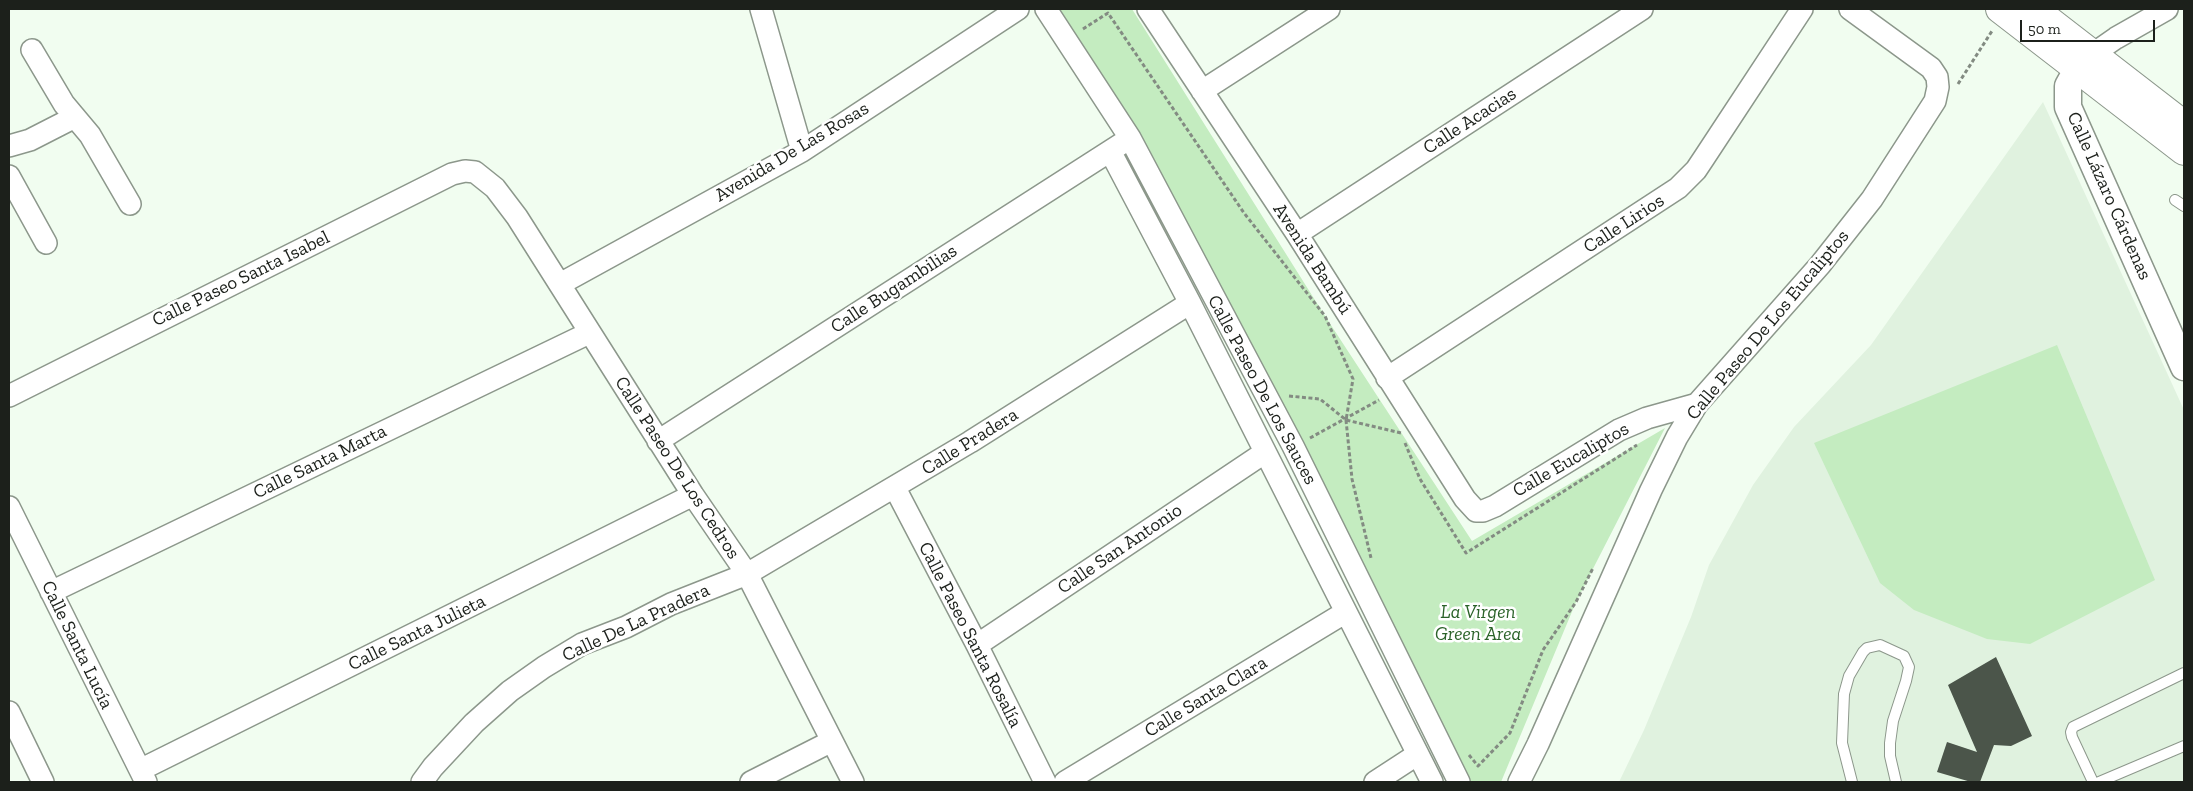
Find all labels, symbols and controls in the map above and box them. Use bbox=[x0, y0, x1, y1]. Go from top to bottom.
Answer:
scale bar bbox=[2023, 10, 2158, 42]
text: 50 m bbox=[2028, 20, 2061, 38]
street label: Calle Acacias bbox=[1419, 82, 1521, 160]
street label: Avenida De Las Rosas bbox=[711, 97, 873, 207]
street label: Calle Lázaro Cárdenas bbox=[2062, 108, 2156, 284]
street label: Calle Lirios bbox=[1579, 189, 1669, 259]
street label: Avenida Bambú bbox=[1268, 199, 1356, 319]
street label: Calle Paseo De Los Eucaliptos bbox=[1682, 225, 1854, 425]
street label: Calle Paseo Santa Isabel bbox=[149, 226, 333, 332]
street label: Calle Bugambilias bbox=[826, 240, 962, 338]
street label: Calle Paseo De Los Sauces bbox=[1202, 291, 1322, 489]
street label: Calle Paseo De Los Cedros bbox=[609, 372, 745, 564]
street label: Calle Pradera bbox=[918, 403, 1022, 481]
street label: Calle Eucaliptos bbox=[1509, 417, 1633, 503]
street label: Calle Santa Marta bbox=[250, 420, 390, 504]
street label: Calle San Antonio bbox=[1053, 499, 1187, 599]
street label: Calle Paseo Santa Rosalía bbox=[913, 538, 1027, 732]
street label: Calle Santa Lucía bbox=[36, 577, 118, 713]
street label: Calle De La Pradera bbox=[559, 579, 713, 667]
street label: Calle Santa Julieta bbox=[345, 590, 489, 676]
park label: La Virgen Green Area bbox=[1435, 602, 1521, 646]
street label: Calle Santa Clara bbox=[1140, 651, 1272, 743]

